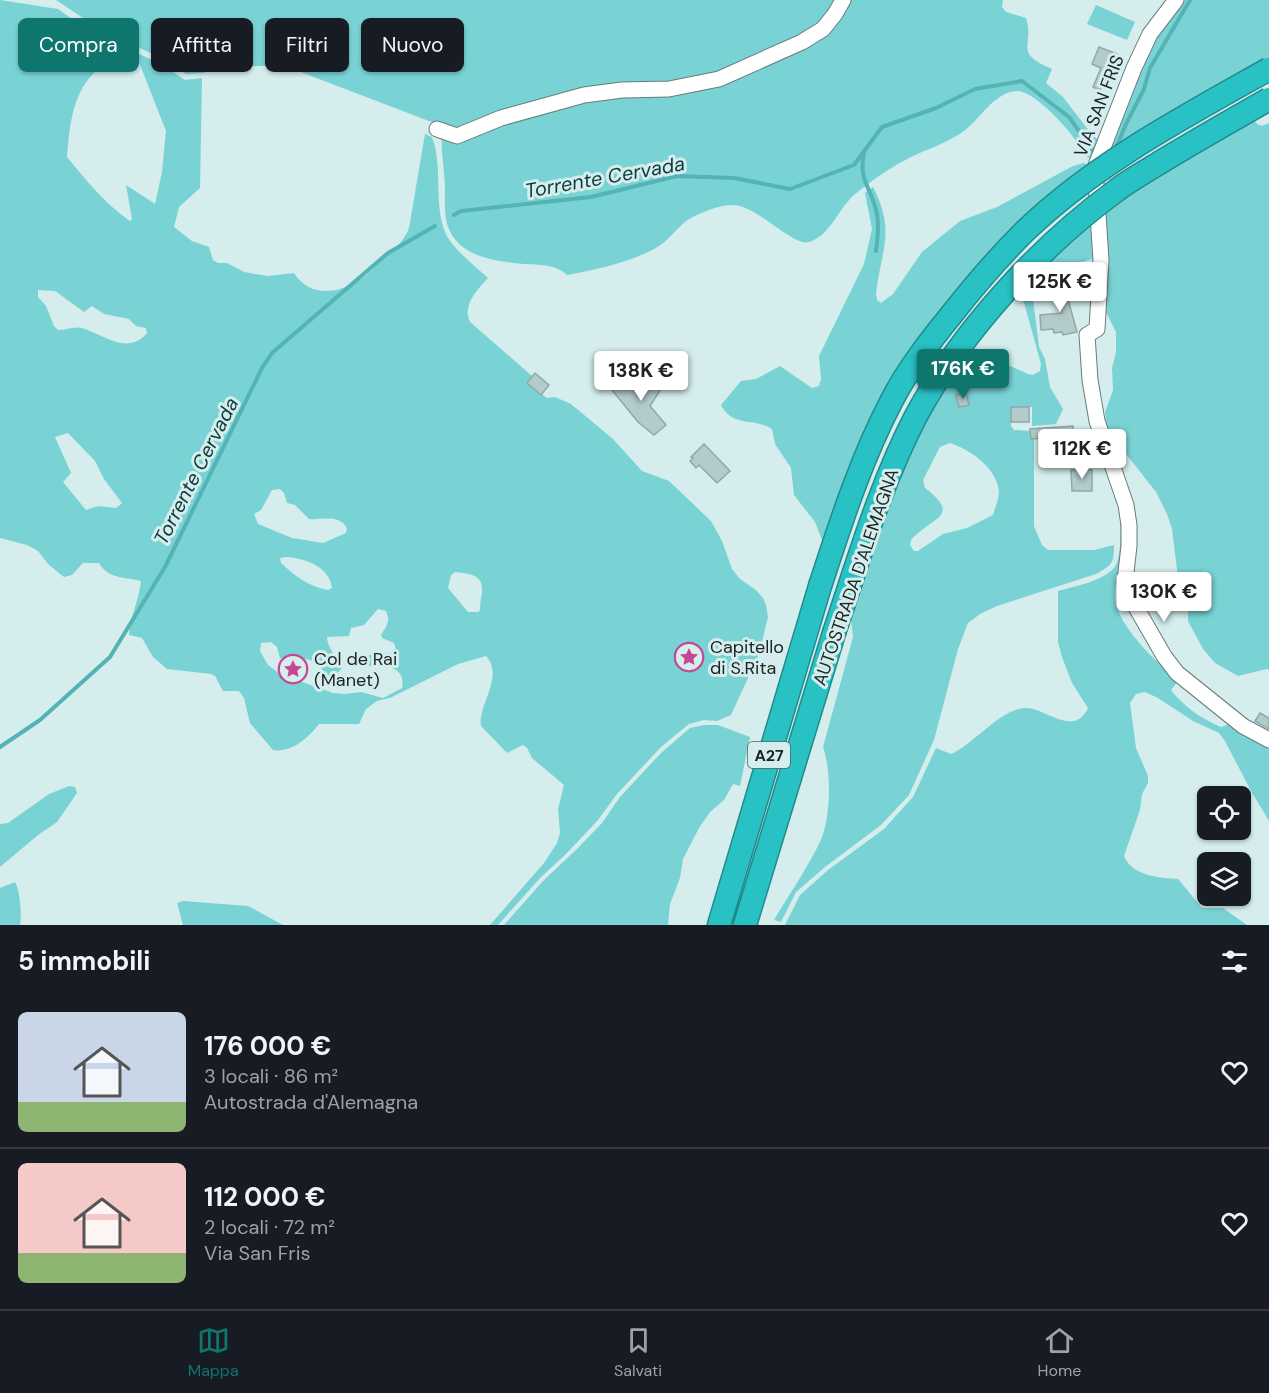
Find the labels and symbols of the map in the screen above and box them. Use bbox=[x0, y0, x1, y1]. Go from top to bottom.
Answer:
street label: VIA SAN FRIS bbox=[1069, 51, 1129, 161]
water label: Torrente Cervada bbox=[523, 150, 687, 204]
pin: 125K € bbox=[1011, 262, 1109, 313]
pin: 176K € bbox=[914, 349, 1012, 400]
pin: 138K € bbox=[592, 351, 690, 402]
water label: Torrente Cervada bbox=[148, 393, 244, 549]
pin: 112K € bbox=[1033, 429, 1131, 480]
street label: AUTOSTRADA D'ALEMAGNA bbox=[808, 465, 904, 689]
pin: 130K € bbox=[1115, 572, 1213, 623]
place label: Capitello di S.Rita bbox=[710, 635, 784, 680]
place icon: Capitello di S.Rita bbox=[673, 641, 705, 673]
place label: Col de Rai (Manet) bbox=[314, 647, 397, 692]
place icon: Col de Rai (Manet) bbox=[277, 653, 309, 685]
road number: A27 bbox=[748, 742, 790, 768]

